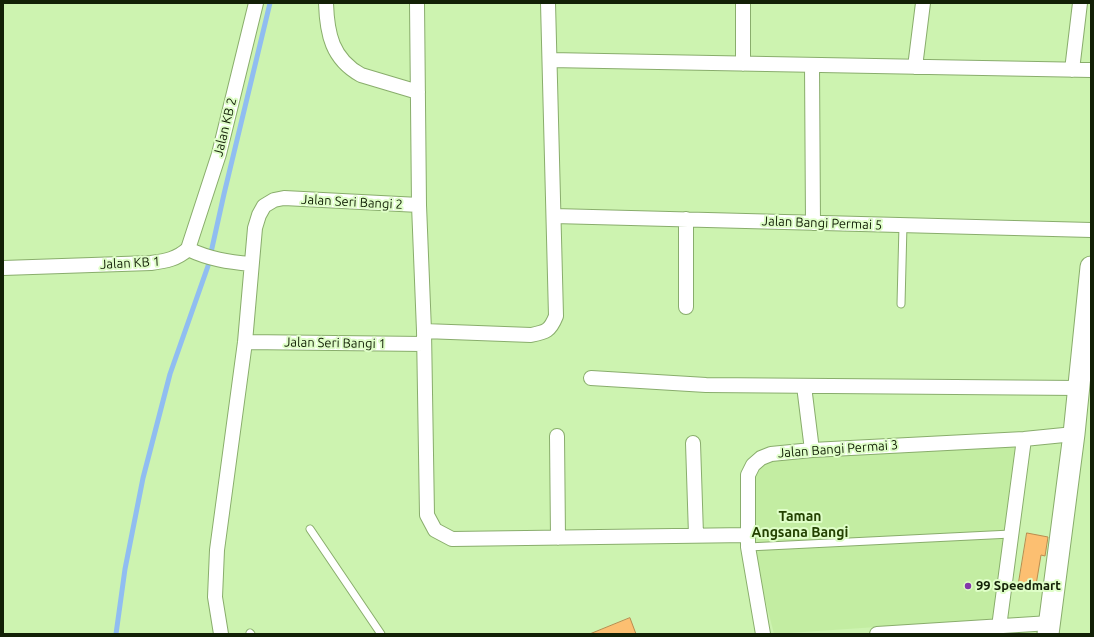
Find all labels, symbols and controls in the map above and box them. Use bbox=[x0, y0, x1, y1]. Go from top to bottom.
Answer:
street label: Jalan KB 2 bbox=[210, 96, 240, 158]
street label: Jalan Seri Bangi 2 bbox=[301, 192, 403, 212]
street label: Jalan Bangi Permai 5 bbox=[761, 213, 883, 233]
street label: Jalan KB 1 bbox=[100, 254, 160, 272]
street label: Jalan Seri Bangi 1 bbox=[284, 334, 386, 352]
street label: Jalan Bangi Permai 3 bbox=[777, 437, 899, 461]
district label: Taman Angsana Bangi bbox=[752, 508, 848, 540]
place label: 99 Speedmart bbox=[976, 578, 1061, 594]
marker: 99 Speedmart bbox=[963, 581, 973, 591]

